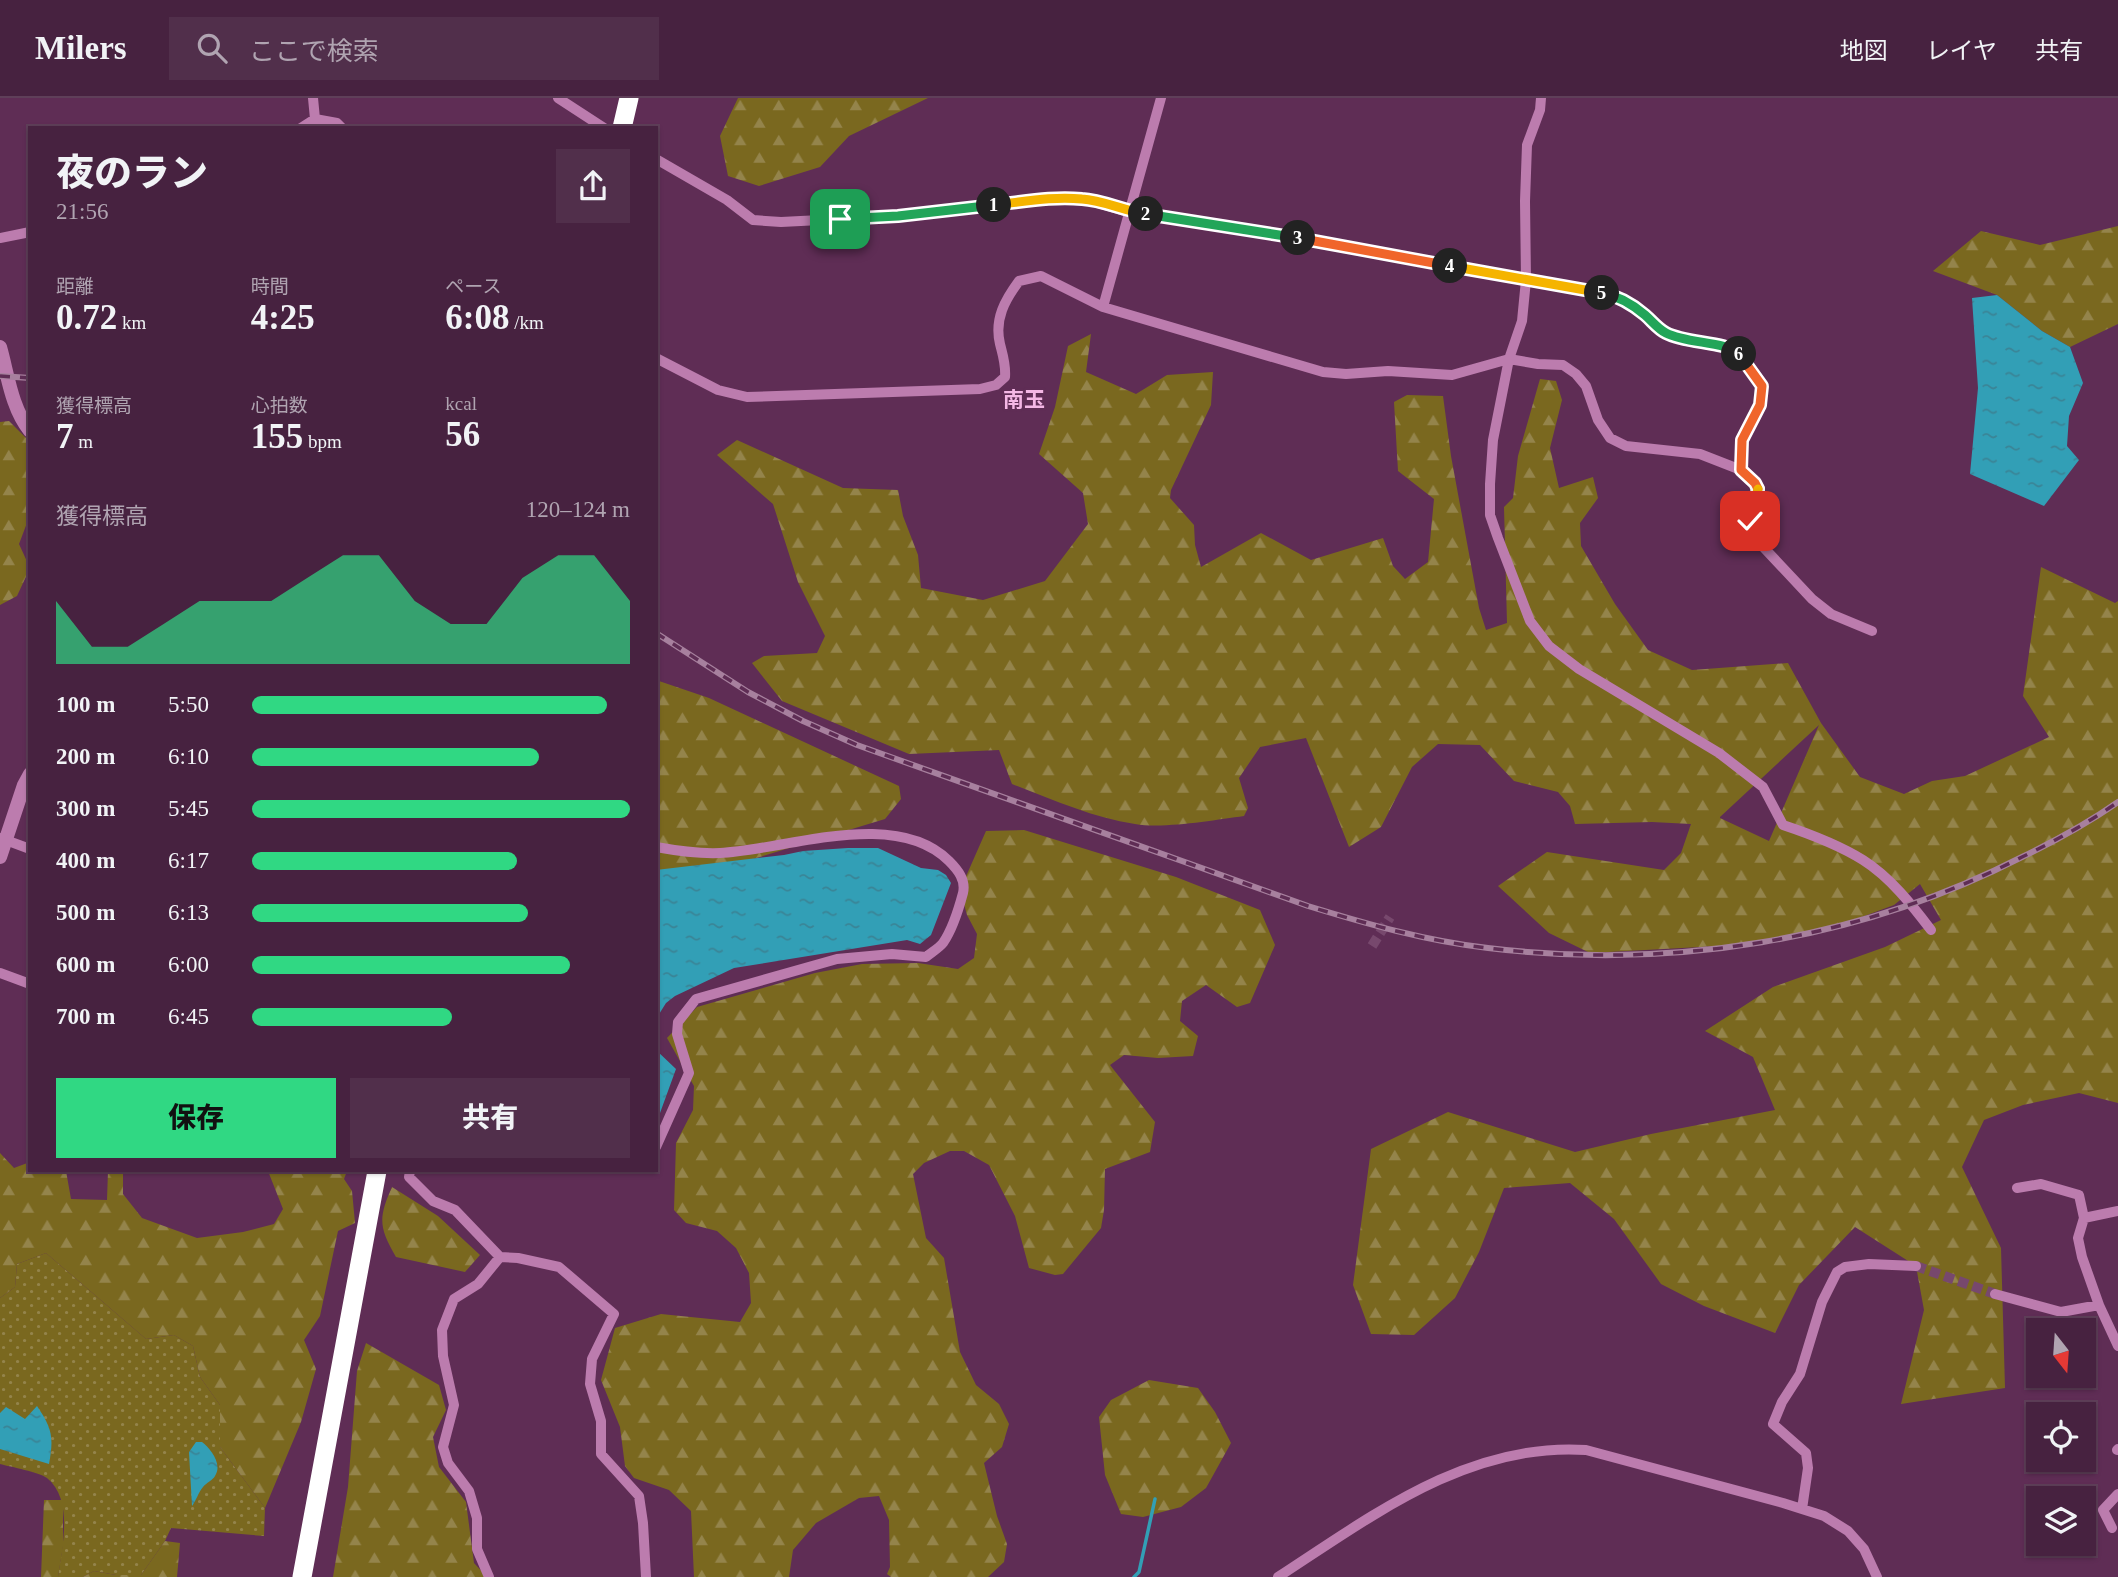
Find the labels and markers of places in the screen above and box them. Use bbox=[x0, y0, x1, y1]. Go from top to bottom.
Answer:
pin: 1 bbox=[976, 188, 1012, 222]
pin bbox=[810, 189, 870, 249]
pin: 2 bbox=[1128, 197, 1164, 232]
pin: 3 bbox=[1280, 220, 1316, 256]
pin: 4 bbox=[1432, 248, 1468, 284]
pin: 5 bbox=[1584, 276, 1620, 310]
pin: 6 bbox=[1722, 336, 1756, 372]
pin bbox=[1720, 491, 1780, 551]

